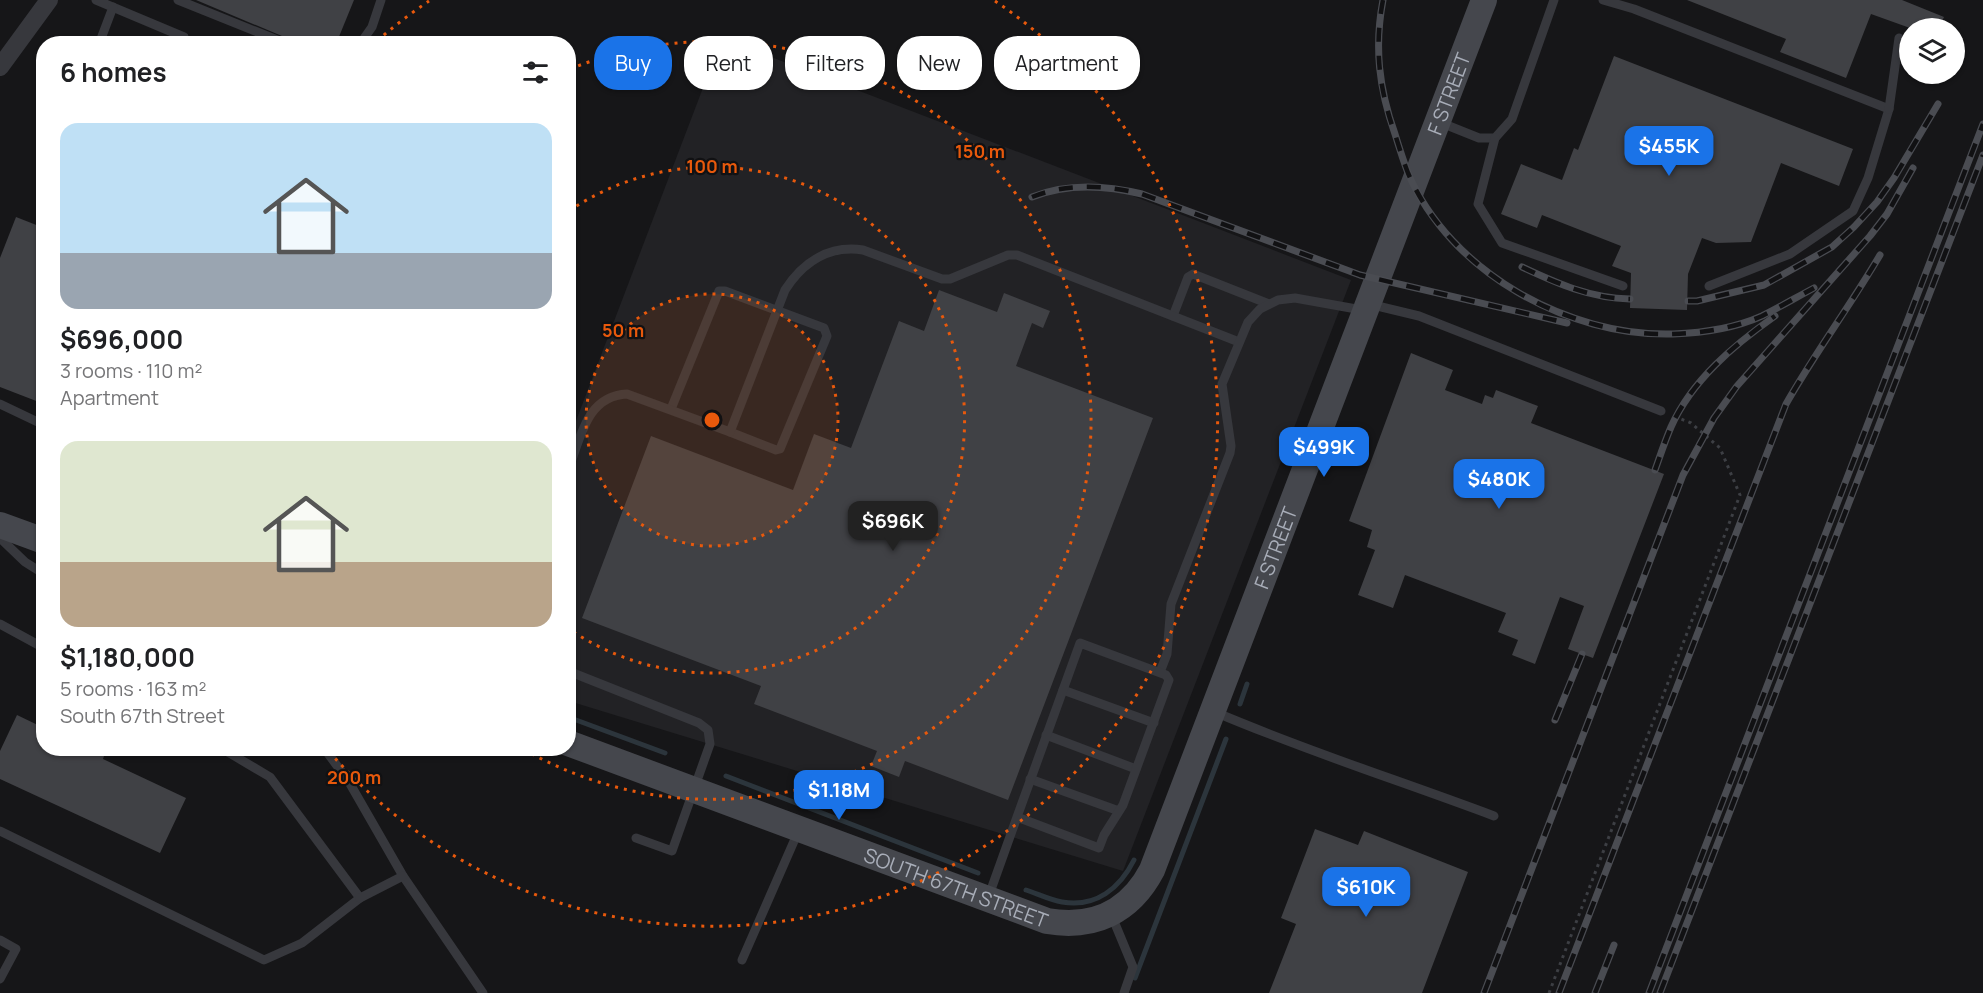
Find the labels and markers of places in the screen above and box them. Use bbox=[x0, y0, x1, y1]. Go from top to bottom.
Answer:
pin: $455K bbox=[1627, 126, 1711, 177]
centre of rings bbox=[702, 410, 722, 430]
pin: $499K bbox=[1282, 427, 1366, 478]
pin: $480K bbox=[1457, 459, 1541, 510]
pin: $696K bbox=[851, 501, 935, 552]
pin: $1.18M bbox=[790, 770, 888, 821]
pin: $610K bbox=[1324, 867, 1408, 918]

